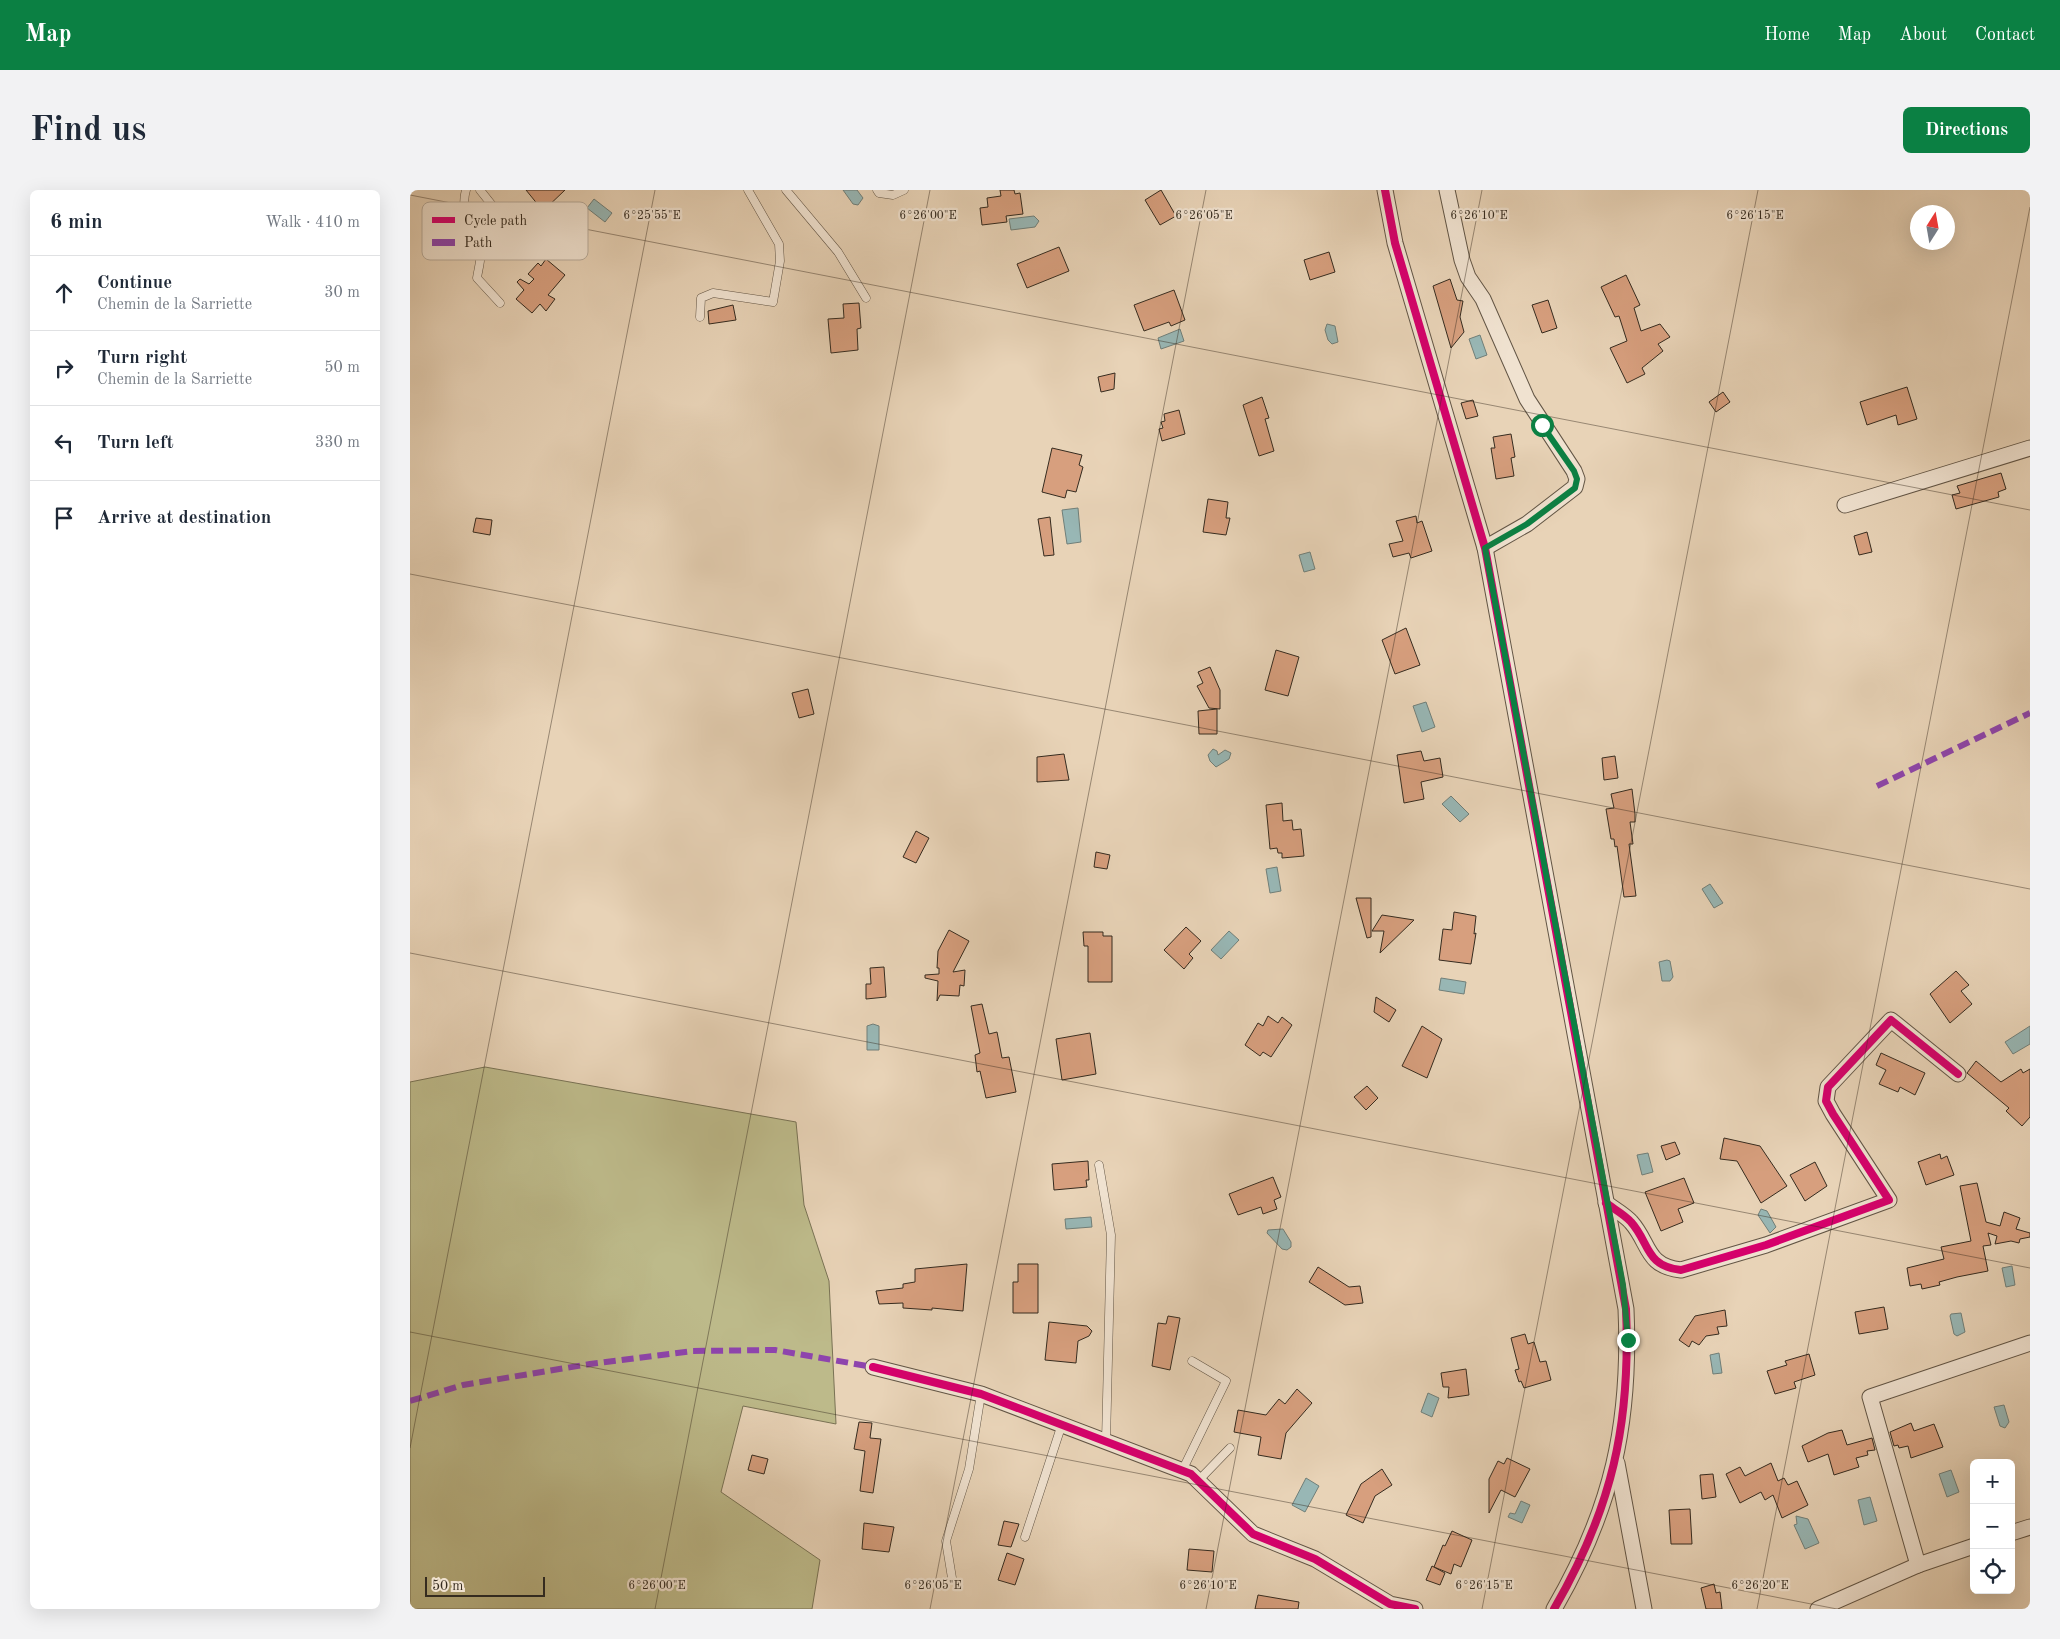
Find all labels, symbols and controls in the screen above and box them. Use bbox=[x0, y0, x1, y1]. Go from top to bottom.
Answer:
text: Map bbox=[25, 23, 72, 47]
text: Home bbox=[1764, 26, 1810, 44]
text: Map bbox=[1838, 26, 1871, 44]
text: About bbox=[1899, 26, 1947, 44]
text: Contact bbox=[1975, 26, 2035, 44]
button: Directions bbox=[1903, 107, 2030, 153]
text: Find us bbox=[30, 113, 146, 148]
legend bbox=[422, 202, 588, 260]
north arrow bbox=[1910, 205, 1955, 250]
text: 6°25'55"E bbox=[623, 209, 681, 222]
text: 6°26'05"E bbox=[1175, 209, 1233, 222]
text: 6°26'15"E bbox=[1726, 209, 1784, 222]
text: 6°26'00"E bbox=[899, 210, 957, 222]
text: 6°26'10"E bbox=[1450, 210, 1508, 222]
text: 6 min bbox=[50, 212, 103, 233]
text: Cycle path bbox=[464, 214, 527, 228]
text: Walk · 410 m bbox=[265, 215, 360, 231]
text: Path bbox=[464, 236, 493, 250]
text: Continue bbox=[97, 274, 172, 293]
icon: ahead bbox=[50, 279, 78, 307]
text: 30 m bbox=[324, 285, 360, 301]
text: Chemin de la Sarriette bbox=[97, 297, 252, 313]
text: Turn right bbox=[97, 349, 187, 368]
icon: right bbox=[50, 354, 78, 382]
text: 50 m bbox=[324, 360, 360, 376]
text: Chemin de la Sarriette bbox=[97, 372, 252, 388]
route start bbox=[1531, 414, 1554, 437]
icon: left bbox=[50, 429, 78, 457]
text: Turn left bbox=[97, 434, 174, 453]
text: 330 m bbox=[315, 435, 360, 451]
icon: arrive bbox=[50, 504, 78, 532]
text: Arrive at destination bbox=[97, 509, 271, 528]
route end bbox=[1617, 1329, 1640, 1352]
map controls bbox=[1970, 1459, 2015, 1594]
button: + bbox=[1970, 1459, 2015, 1504]
button: − bbox=[1970, 1504, 2015, 1549]
button: locate bbox=[1970, 1549, 2015, 1594]
scale bar bbox=[425, 1574, 545, 1597]
text: 50 m bbox=[432, 1579, 463, 1593]
text: 6°26'05"E bbox=[904, 1579, 962, 1592]
text: 6°26'15"E bbox=[1455, 1579, 1513, 1592]
text: 6°26'00"E bbox=[628, 1580, 686, 1592]
text: 6°26'10"E bbox=[1179, 1580, 1237, 1592]
text: 6°26'20"E bbox=[1731, 1580, 1789, 1592]

